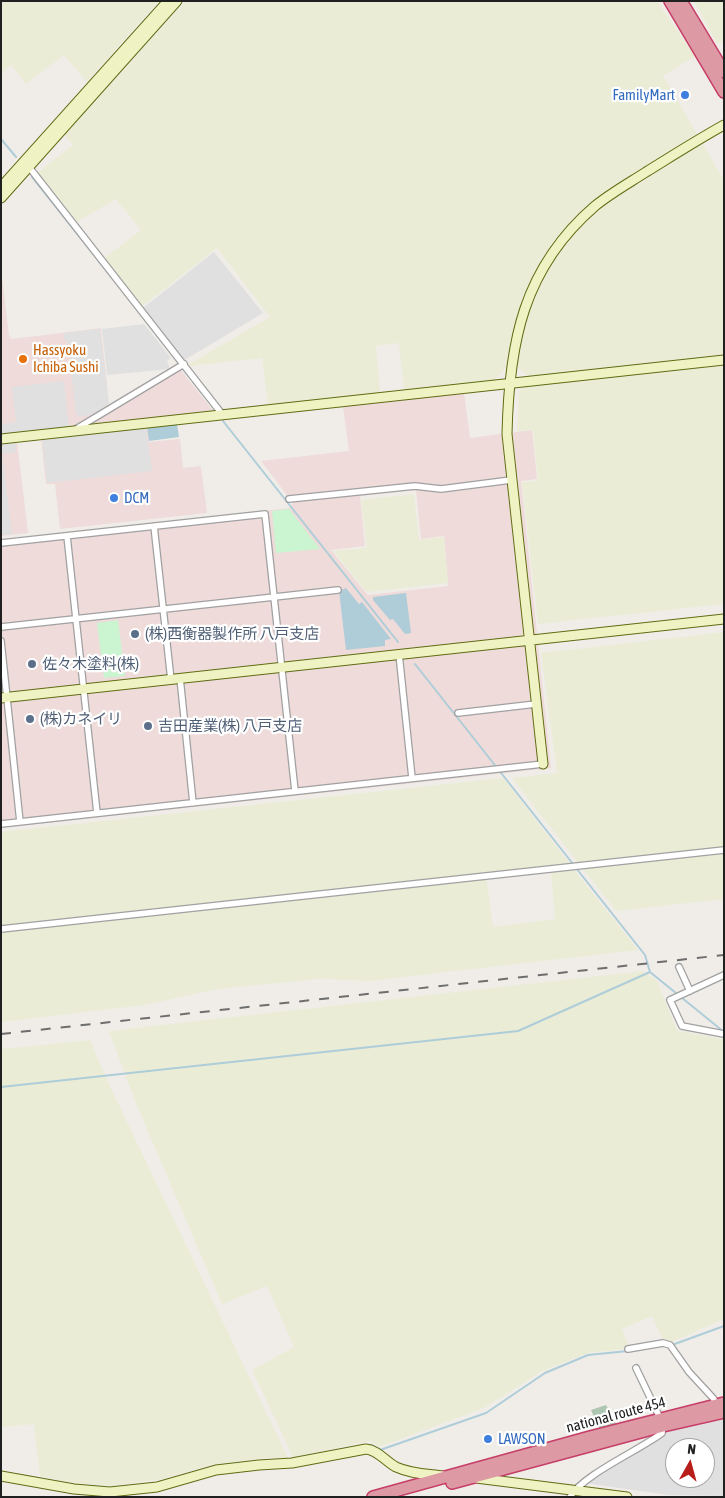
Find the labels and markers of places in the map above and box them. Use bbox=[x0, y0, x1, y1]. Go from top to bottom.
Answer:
place label: FamilyMart bbox=[612, 86, 675, 104]
marker: FamilyMart bbox=[679, 89, 691, 101]
place label: Hassyoku Ichiba Sushi bbox=[33, 341, 99, 376]
marker: Hassyoku Ichiba Sushi bbox=[17, 353, 29, 365]
place label: DCM bbox=[124, 489, 149, 507]
marker: DCM bbox=[108, 492, 120, 504]
place label: (株)西衡器製作所 八戸支店 bbox=[145, 625, 319, 643]
marker: (株)西衡器製作所 八戸支店 bbox=[129, 628, 141, 640]
place label: 佐々木塗料(株) bbox=[42, 655, 139, 673]
marker: 佐々木塗料(株) bbox=[26, 658, 38, 670]
place label: (株)カネイリ bbox=[40, 710, 122, 728]
marker: (株)カネイリ bbox=[24, 713, 36, 725]
place label: 吉田産業(株) 八戸支店 bbox=[158, 717, 302, 735]
marker: 吉田産業(株) 八戸支店 bbox=[142, 720, 154, 732]
place label: LAWSON bbox=[498, 1430, 546, 1448]
marker: LAWSON bbox=[482, 1433, 494, 1445]

